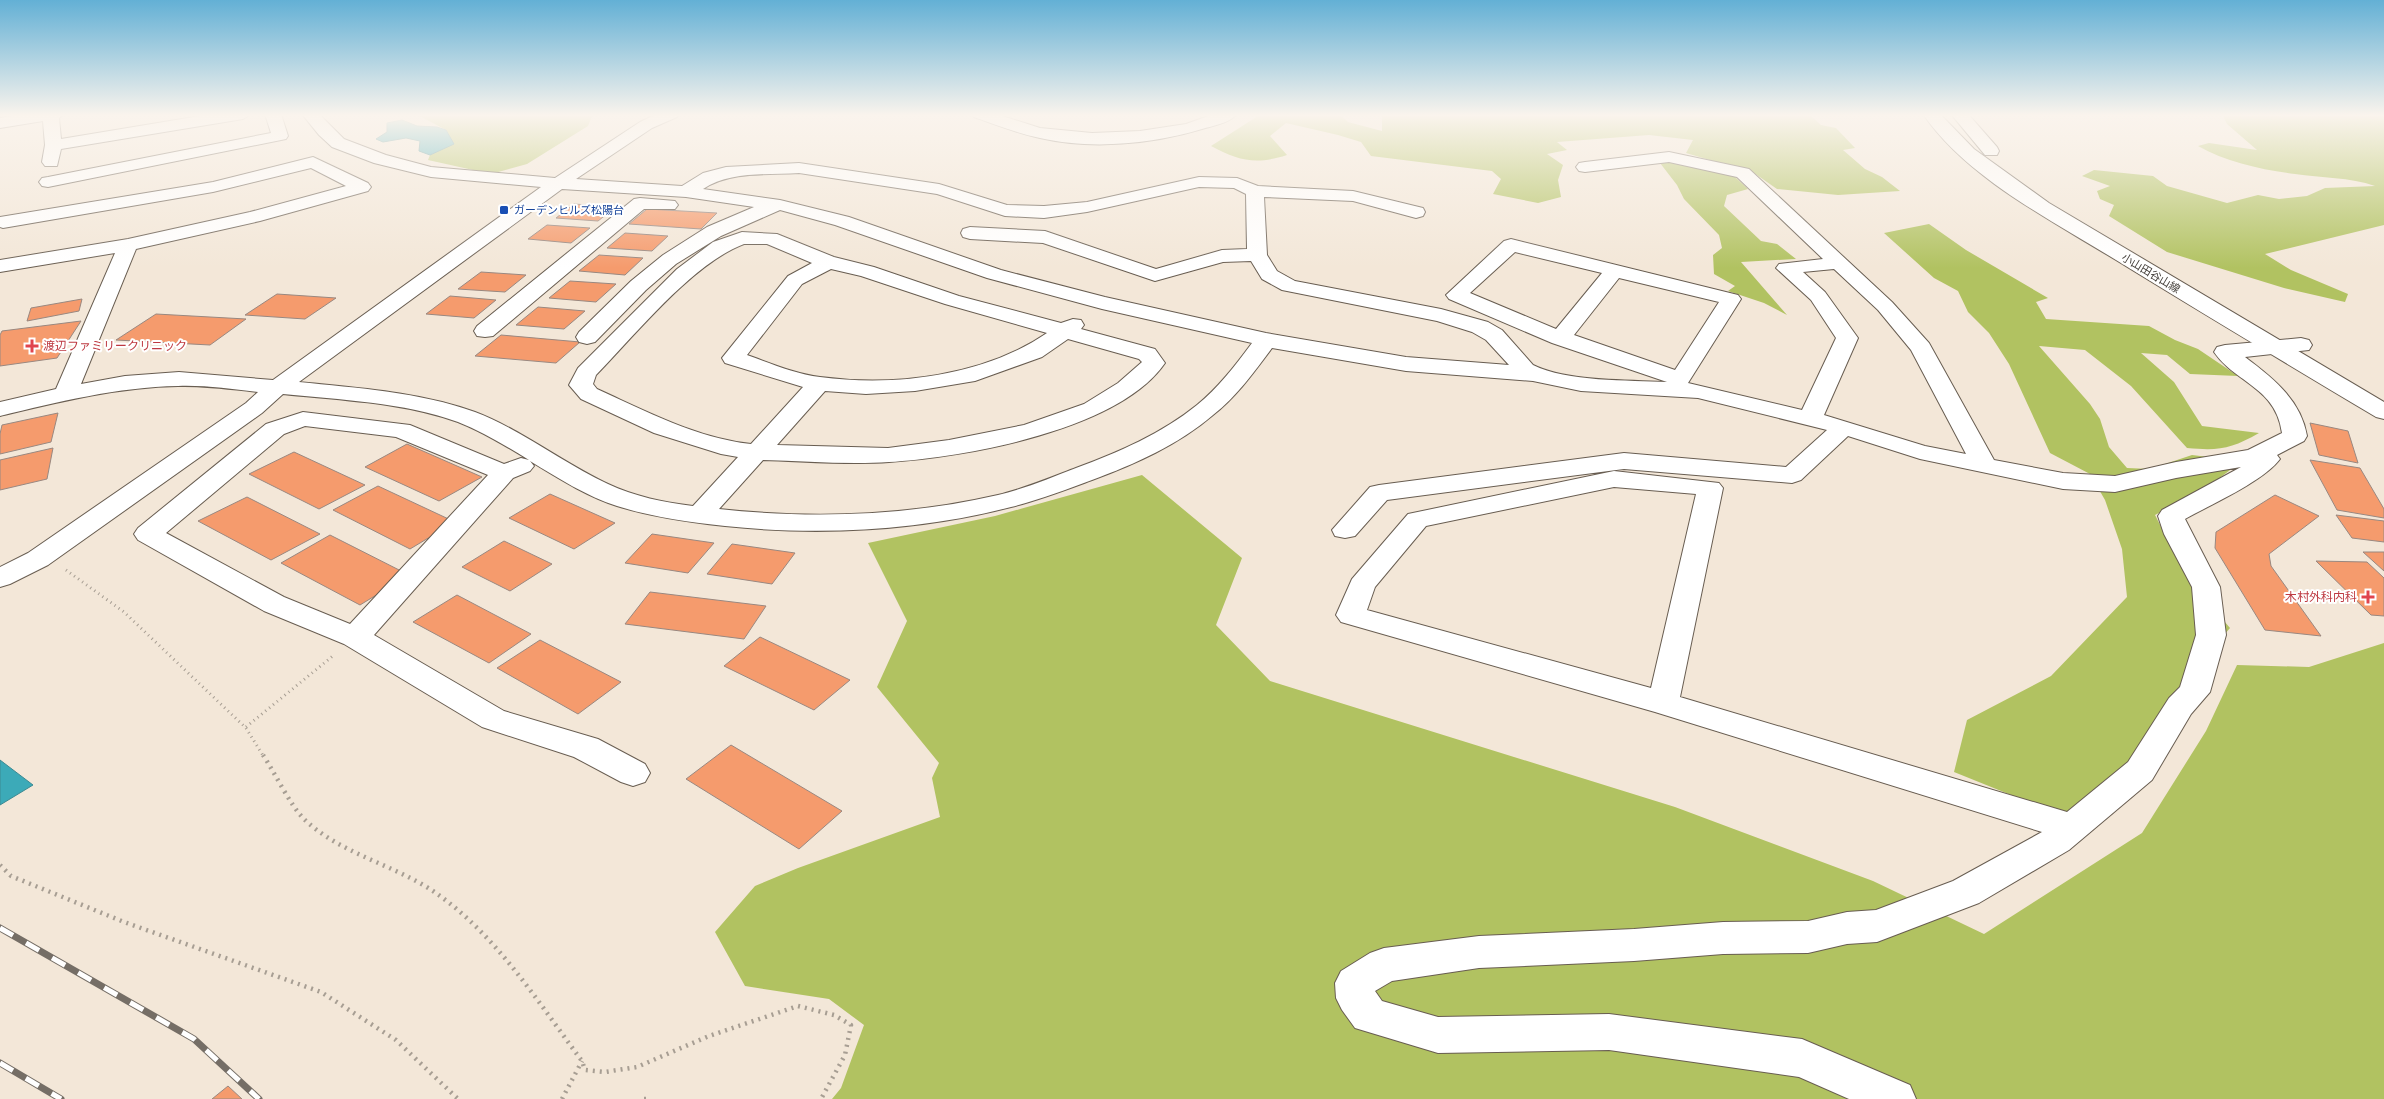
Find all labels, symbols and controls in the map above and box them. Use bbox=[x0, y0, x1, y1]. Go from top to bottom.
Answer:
place label: ガーデンヒルズ松陽台 bbox=[514, 203, 624, 216]
marker: ガーデンヒルズ松陽台 bbox=[498, 204, 510, 216]
street label: 小山田谷山線 bbox=[2120, 250, 2183, 295]
place label: 渡辺ファミリークリニック bbox=[43, 338, 187, 352]
marker: 渡辺ファミリークリニック bbox=[25, 339, 39, 353]
place label: 木村外科内科 bbox=[2285, 589, 2357, 603]
marker: 木村外科内科 bbox=[2361, 590, 2375, 604]

